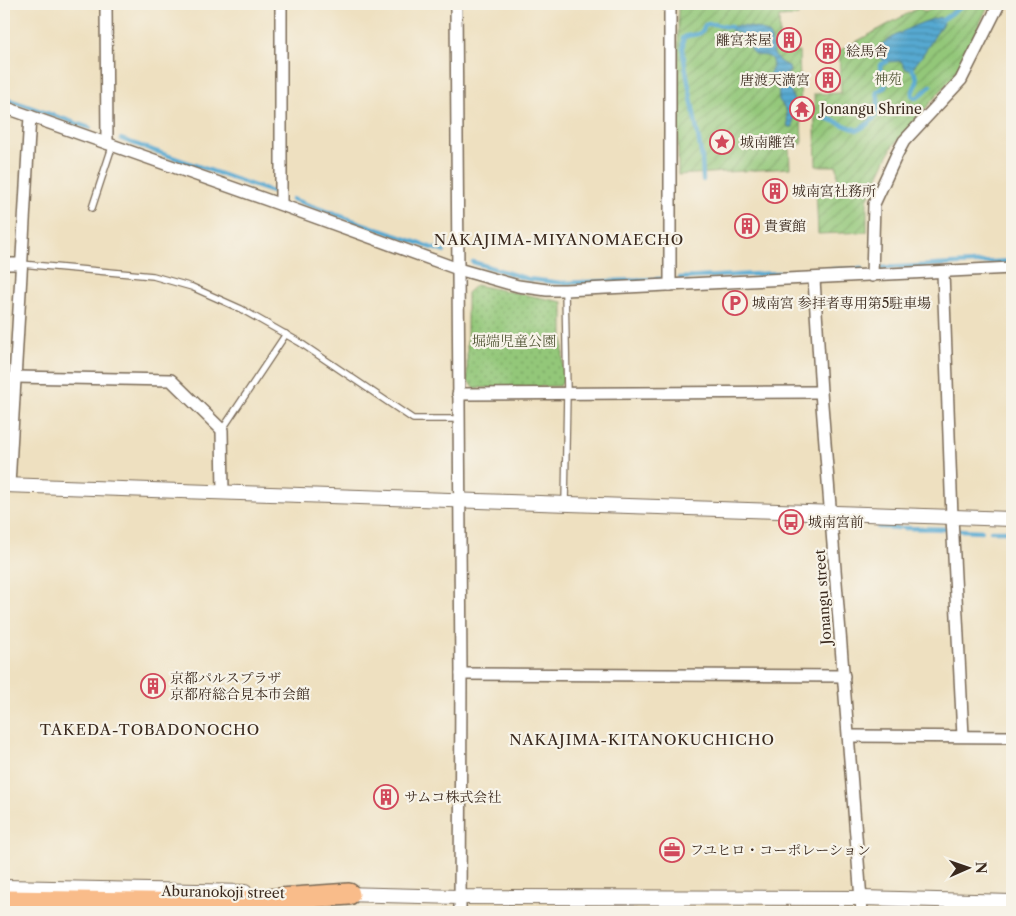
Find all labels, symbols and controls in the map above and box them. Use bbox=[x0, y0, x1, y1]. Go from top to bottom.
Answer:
building icon: 離宮茶屋 bbox=[776, 27, 802, 53]
place label: 離宮茶屋 bbox=[716, 31, 772, 49]
building icon: 絵馬舎 bbox=[815, 38, 841, 64]
place label: 絵馬舎 bbox=[846, 42, 888, 60]
building icon: 唐渡天満宮 bbox=[815, 67, 841, 93]
park label: 神苑 bbox=[874, 70, 902, 88]
place label: 唐渡天満宮 bbox=[740, 71, 810, 89]
temple icon: Jonangu Shrine bbox=[789, 96, 815, 122]
place label: Jonangu Shrine bbox=[818, 100, 922, 118]
place icon: 城南離宮 bbox=[709, 129, 735, 155]
place label: 城南離宮 bbox=[740, 133, 796, 151]
building icon: 城南宮社務所 bbox=[762, 178, 788, 204]
place label: 城南宮社務所 bbox=[792, 182, 876, 200]
building icon: 貴賓館 bbox=[734, 213, 760, 239]
place label: 貴賓館 bbox=[764, 217, 806, 235]
district label: NAKAJIMA-MIYANOMAECHO bbox=[434, 230, 684, 249]
parking icon: 城南宮 参拝者専用第5駐車場 bbox=[722, 290, 748, 316]
place label: 城南宮 参拝者専用第5駐車場 bbox=[752, 294, 931, 312]
park label: 堀端児童公園 bbox=[472, 332, 556, 350]
bus stop icon: 城南宮前 bbox=[778, 509, 804, 535]
place label: 城南宮前 bbox=[808, 513, 864, 531]
street label: Jonangu street bbox=[811, 549, 835, 647]
place label: 京都パルスプラザ 京都府総合見本市会館 bbox=[170, 669, 310, 703]
building icon: 京都パルスプラザ 京都府総合見本市会館 bbox=[140, 673, 166, 699]
district label: TAKEDA-TOBADONOCHO bbox=[40, 720, 260, 739]
district label: NAKAJIMA-KITANOKUCHICHO bbox=[509, 730, 775, 749]
building icon: サムコ株式会社 bbox=[373, 784, 399, 810]
place label: サムコ株式会社 bbox=[404, 788, 501, 806]
office icon: フユヒロ・コーポレーション bbox=[659, 837, 685, 863]
place label: フユヒロ・コーポレーション bbox=[690, 841, 871, 859]
north arrow bbox=[944, 844, 994, 894]
text: N bbox=[972, 861, 990, 874]
street label: Aburanokoji street bbox=[160, 882, 285, 902]

